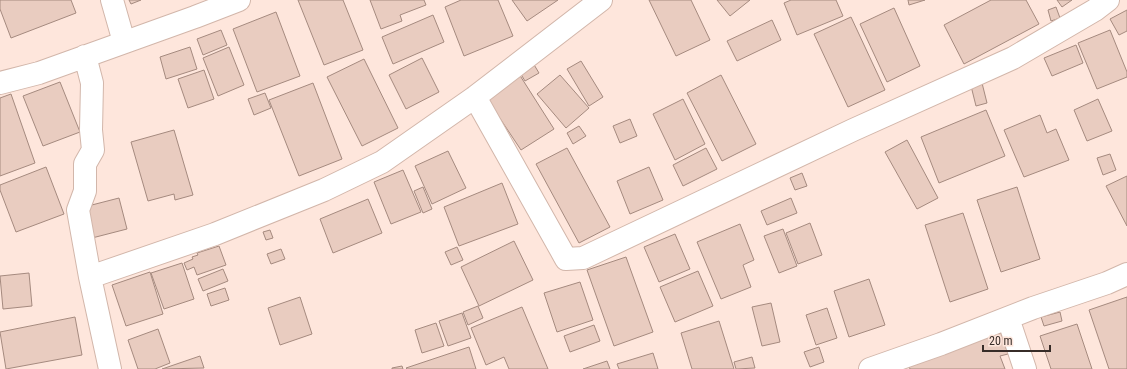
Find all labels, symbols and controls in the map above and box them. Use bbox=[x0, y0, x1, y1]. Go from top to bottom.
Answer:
scale bar bbox=[983, 327, 1050, 353]
text: 20 m bbox=[989, 334, 1013, 348]

